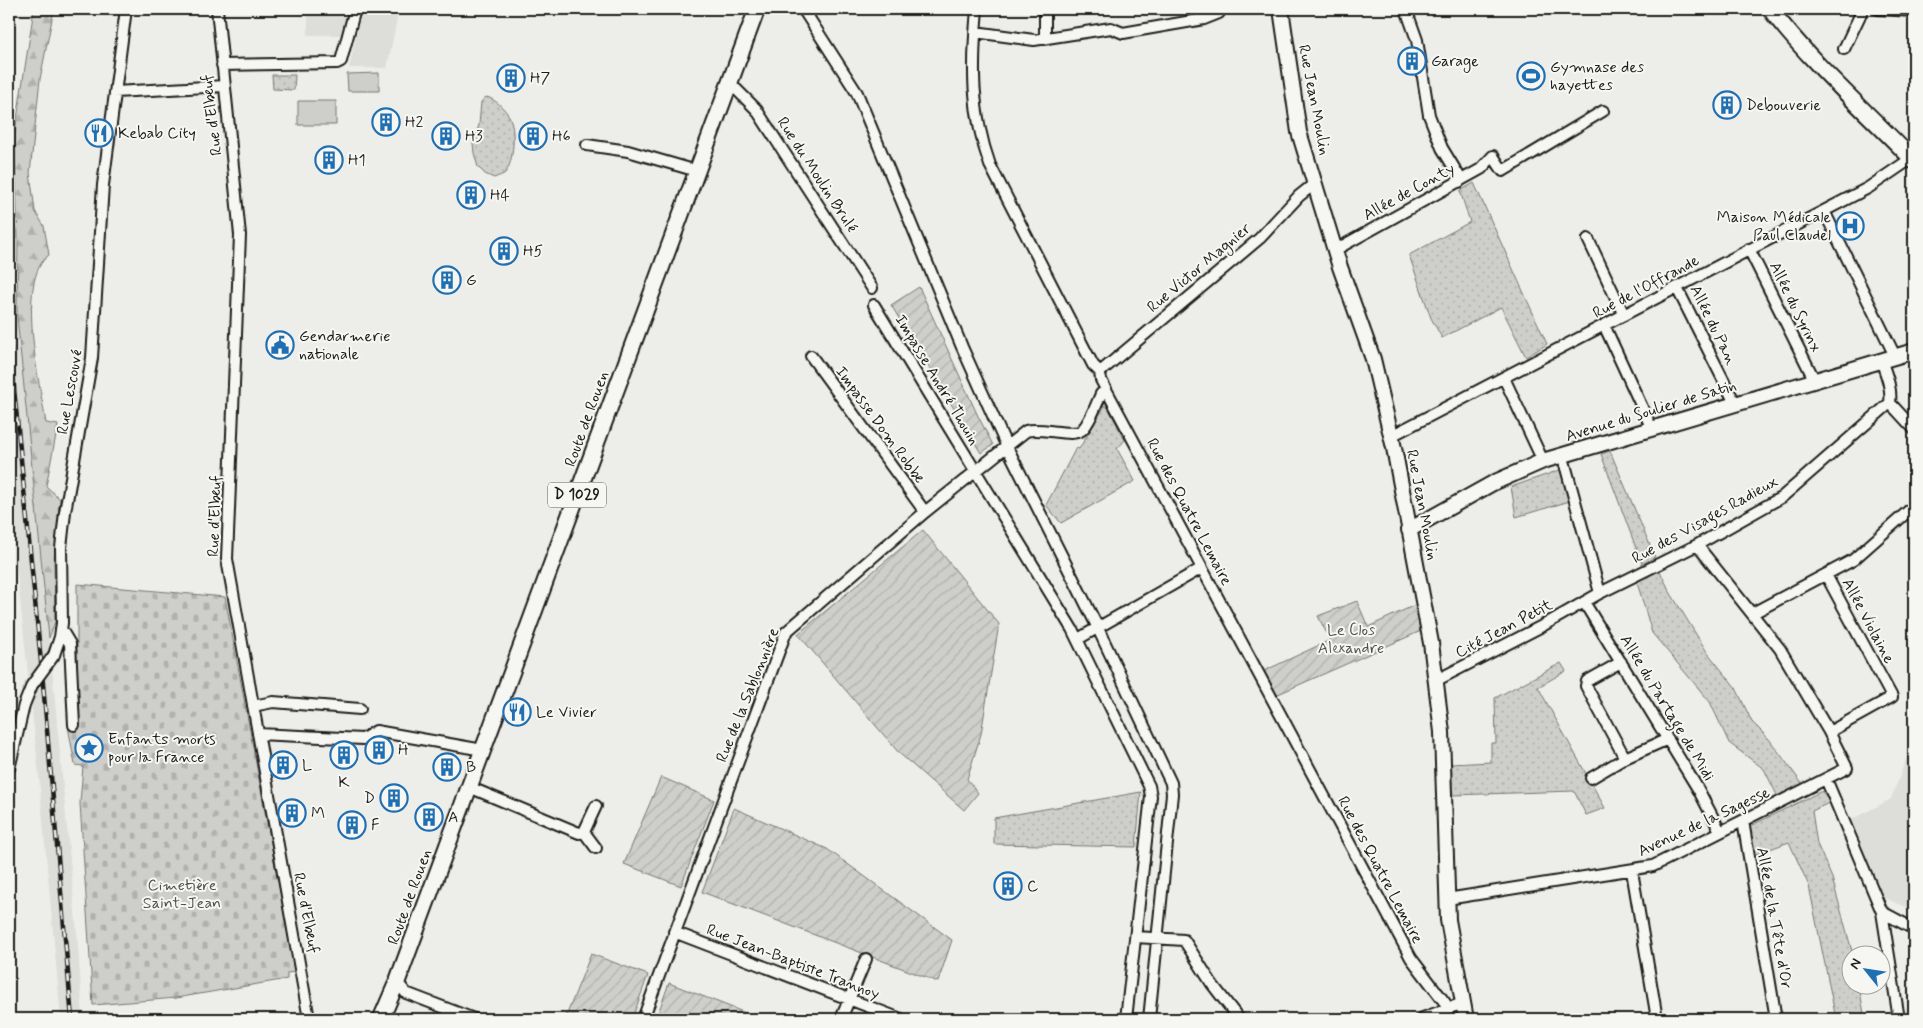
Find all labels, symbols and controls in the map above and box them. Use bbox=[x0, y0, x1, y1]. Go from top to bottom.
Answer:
street label: Rue Jean Moulin bbox=[1293, 43, 1335, 157]
building icon: Garage bbox=[1397, 46, 1427, 76]
place label: Garage bbox=[1431, 51, 1479, 73]
place label: Gymnase des hayettes bbox=[1550, 57, 1644, 96]
sports icon: Gymnase des hayettes bbox=[1516, 61, 1546, 91]
building icon: H7 bbox=[496, 63, 526, 93]
place label: H7 bbox=[530, 68, 550, 89]
street label: Rue d'Elbeuf bbox=[197, 73, 227, 157]
building icon: Debouverie bbox=[1712, 90, 1742, 120]
place label: Debouverie bbox=[1746, 95, 1821, 116]
building icon: H2 bbox=[371, 107, 401, 137]
place label: H2 bbox=[405, 112, 423, 133]
street label: Rue du Moulin Brulé bbox=[772, 113, 862, 237]
restaurant icon: Kebab City bbox=[84, 118, 114, 148]
building icon: H3 bbox=[431, 121, 461, 151]
building icon: H6 bbox=[518, 121, 548, 151]
place label: Kebab City bbox=[118, 123, 196, 144]
place label: H3 bbox=[465, 126, 483, 147]
place label: H6 bbox=[552, 126, 571, 147]
building icon: H1 bbox=[314, 145, 344, 175]
place label: H1 bbox=[348, 150, 366, 171]
street label: Allée de Conty bbox=[1359, 158, 1459, 226]
building icon: H4 bbox=[456, 180, 486, 210]
place label: H4 bbox=[490, 185, 510, 206]
place label: Maison Médicale Paul Claudel bbox=[1717, 207, 1831, 246]
hospital icon: Maison Médicale Paul Claudel bbox=[1835, 211, 1865, 241]
street label: Rue Victor Magnier bbox=[1143, 218, 1256, 318]
building icon: H5 bbox=[489, 236, 519, 266]
place label: H5 bbox=[523, 241, 543, 262]
street label: Rue de l'Offrande bbox=[1589, 250, 1703, 324]
street label: Allée du Syrinx bbox=[1764, 258, 1826, 356]
building icon: G bbox=[432, 265, 462, 295]
place label: G bbox=[466, 270, 477, 291]
street label: Allée du Pan bbox=[1685, 282, 1742, 369]
street label: Impasse André Thouin bbox=[890, 311, 984, 449]
place label: Gendarmerie nationale bbox=[299, 326, 390, 365]
public building icon: Gendarmerie nationale bbox=[265, 330, 295, 360]
street label: Rue Lescouvé bbox=[52, 348, 88, 436]
street label: Impasse Dom Robbe bbox=[830, 362, 930, 488]
street label: Route de Rouen bbox=[560, 368, 614, 470]
street label: Avenue du Soulier de Satin bbox=[1563, 375, 1739, 447]
street label: Rue des Quatre Lemaire bbox=[1141, 435, 1237, 589]
street label: Rue Jean Moulin bbox=[1401, 448, 1443, 562]
street label: Rue des Visages Radieux bbox=[1628, 471, 1782, 570]
street label: Rue d'Elbeuf bbox=[203, 475, 227, 557]
road number: D 1029 bbox=[548, 482, 606, 508]
street label: Allée Violaine bbox=[1837, 575, 1900, 668]
street label: Cité Jean Petit bbox=[1452, 594, 1557, 663]
park label: Le Clos Alexandre bbox=[1318, 620, 1384, 659]
street label: Rue de la Sablonnière bbox=[711, 624, 785, 765]
street label: Allée du Partage de Midi bbox=[1614, 631, 1719, 786]
restaurant icon: Le Vivier bbox=[502, 697, 532, 727]
place label: Le Vivier bbox=[536, 702, 597, 723]
place label: Enfants morts pour la France bbox=[108, 729, 216, 768]
place icon: Enfants morts pour la France bbox=[74, 733, 104, 763]
building icon: H bbox=[364, 735, 394, 765]
building icon: K bbox=[329, 740, 359, 770]
place label: H bbox=[398, 740, 408, 761]
building icon: L bbox=[268, 750, 298, 780]
building icon: B bbox=[432, 752, 462, 782]
place label: L bbox=[302, 755, 312, 776]
place label: B bbox=[466, 757, 476, 778]
place label: K bbox=[338, 772, 350, 793]
street label: Avenue de la Sagesse bbox=[1635, 782, 1774, 862]
building icon: D bbox=[379, 783, 409, 813]
place label: D bbox=[364, 788, 375, 809]
street label: Rue des Quatre Lemaire bbox=[1332, 793, 1428, 947]
building icon: M bbox=[277, 798, 307, 828]
building icon: A bbox=[414, 802, 444, 832]
place label: M bbox=[311, 803, 325, 824]
place label: A bbox=[448, 807, 458, 828]
building icon: F bbox=[337, 810, 367, 840]
place label: F bbox=[371, 815, 380, 836]
street label: Route de Rouen bbox=[383, 846, 437, 948]
street label: Allée de la Tête d'Or bbox=[1751, 846, 1797, 991]
street label: Rue d'Elbeuf bbox=[288, 871, 324, 955]
building icon: C bbox=[993, 871, 1023, 901]
park label: Cimetière Saint-Jean bbox=[143, 875, 221, 914]
place label: C bbox=[1027, 876, 1038, 897]
street label: Rue Jean-Baptiste Trannoy bbox=[703, 919, 883, 1005]
north arrow bbox=[1840, 946, 1890, 996]
text: N bbox=[1845, 955, 1866, 973]

